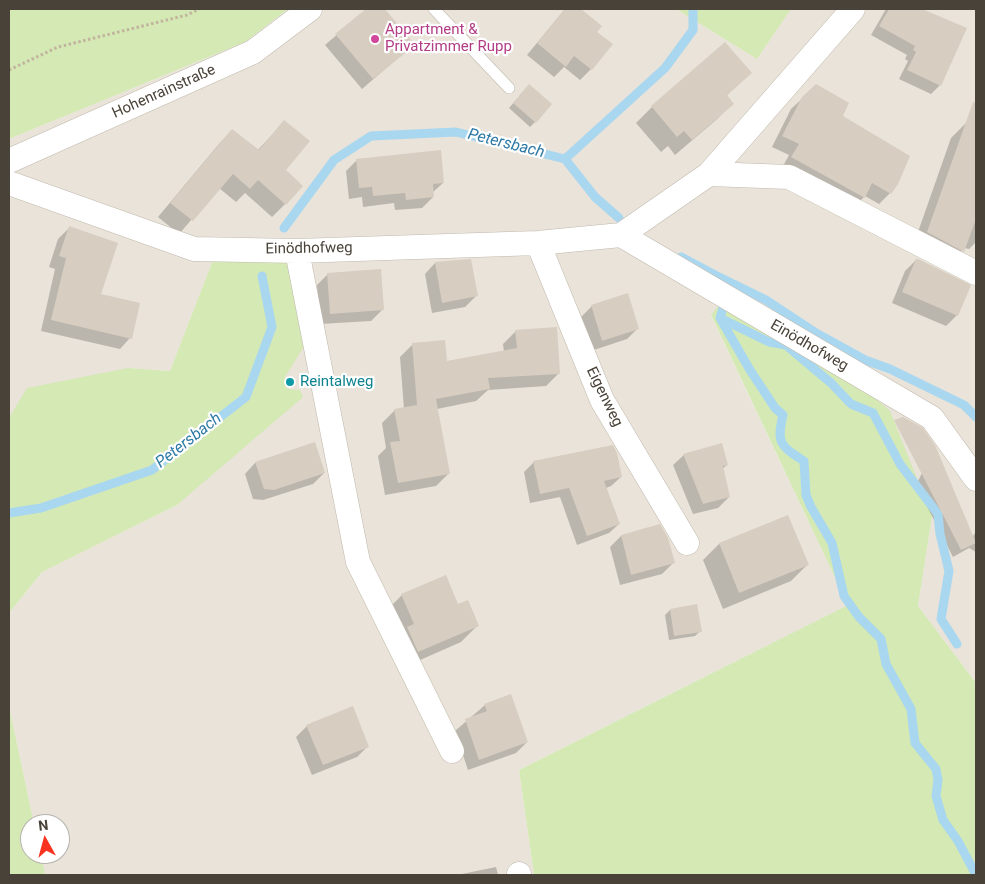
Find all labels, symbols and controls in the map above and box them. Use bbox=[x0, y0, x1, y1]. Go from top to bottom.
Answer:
place label: Appartment & Privatzimmer Rupp bbox=[385, 21, 512, 56]
marker: Appartment & Privatzimmer Rupp bbox=[369, 33, 381, 45]
street label: Hohenrainstraße bbox=[110, 61, 218, 123]
water label: Petersbach bbox=[466, 125, 546, 163]
street label: Einödhofweg bbox=[265, 239, 353, 259]
street label: Einödhofweg bbox=[767, 316, 851, 376]
street label: Eigenweg bbox=[582, 364, 626, 430]
place label: Reintalweg bbox=[300, 373, 373, 391]
marker: Reintalweg bbox=[284, 376, 296, 388]
water label: Petersbach bbox=[152, 409, 226, 473]
north arrow bbox=[20, 814, 70, 864]
text: N bbox=[37, 817, 49, 834]

